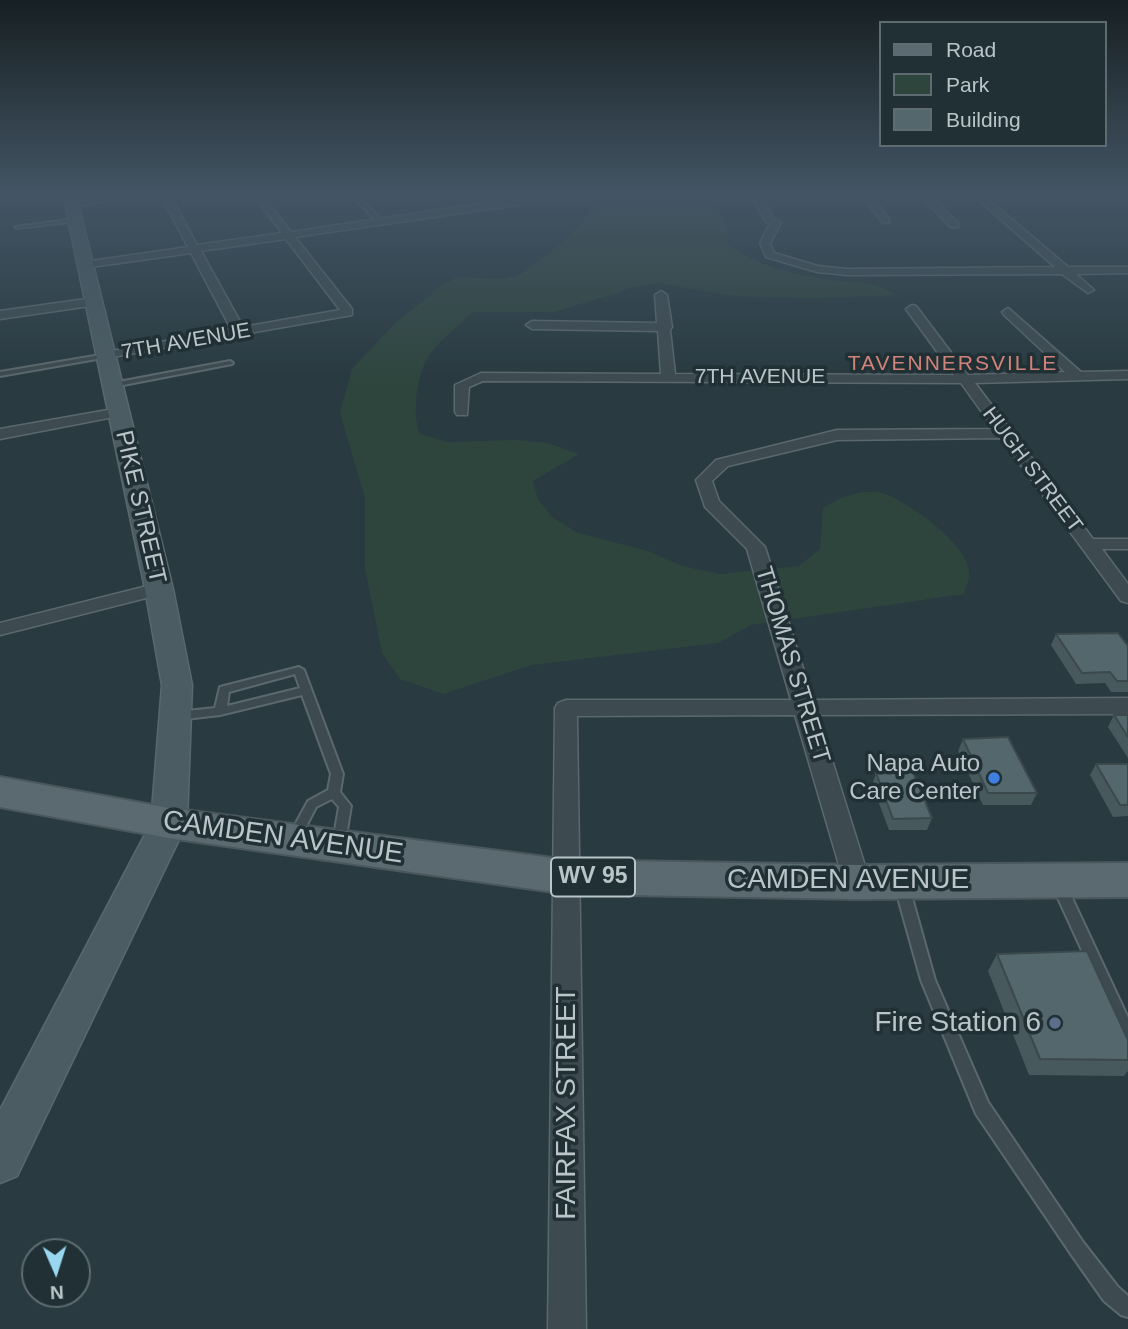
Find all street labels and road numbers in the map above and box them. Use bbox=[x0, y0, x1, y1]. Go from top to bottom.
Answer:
street label: 7TH AVENUE bbox=[120, 318, 252, 366]
street label: 7TH AVENUE bbox=[695, 364, 825, 390]
street label: HUGH STREET bbox=[977, 402, 1087, 538]
street label: PIKE STREET bbox=[108, 428, 172, 586]
street label: THOMAS STREET bbox=[748, 563, 836, 767]
street label: CAMDEN AVENUE bbox=[161, 805, 405, 871]
road number: WV 95 bbox=[551, 858, 635, 897]
street label: CAMDEN AVENUE bbox=[727, 863, 969, 897]
street label: FAIRFAX STREET bbox=[550, 986, 584, 1220]

